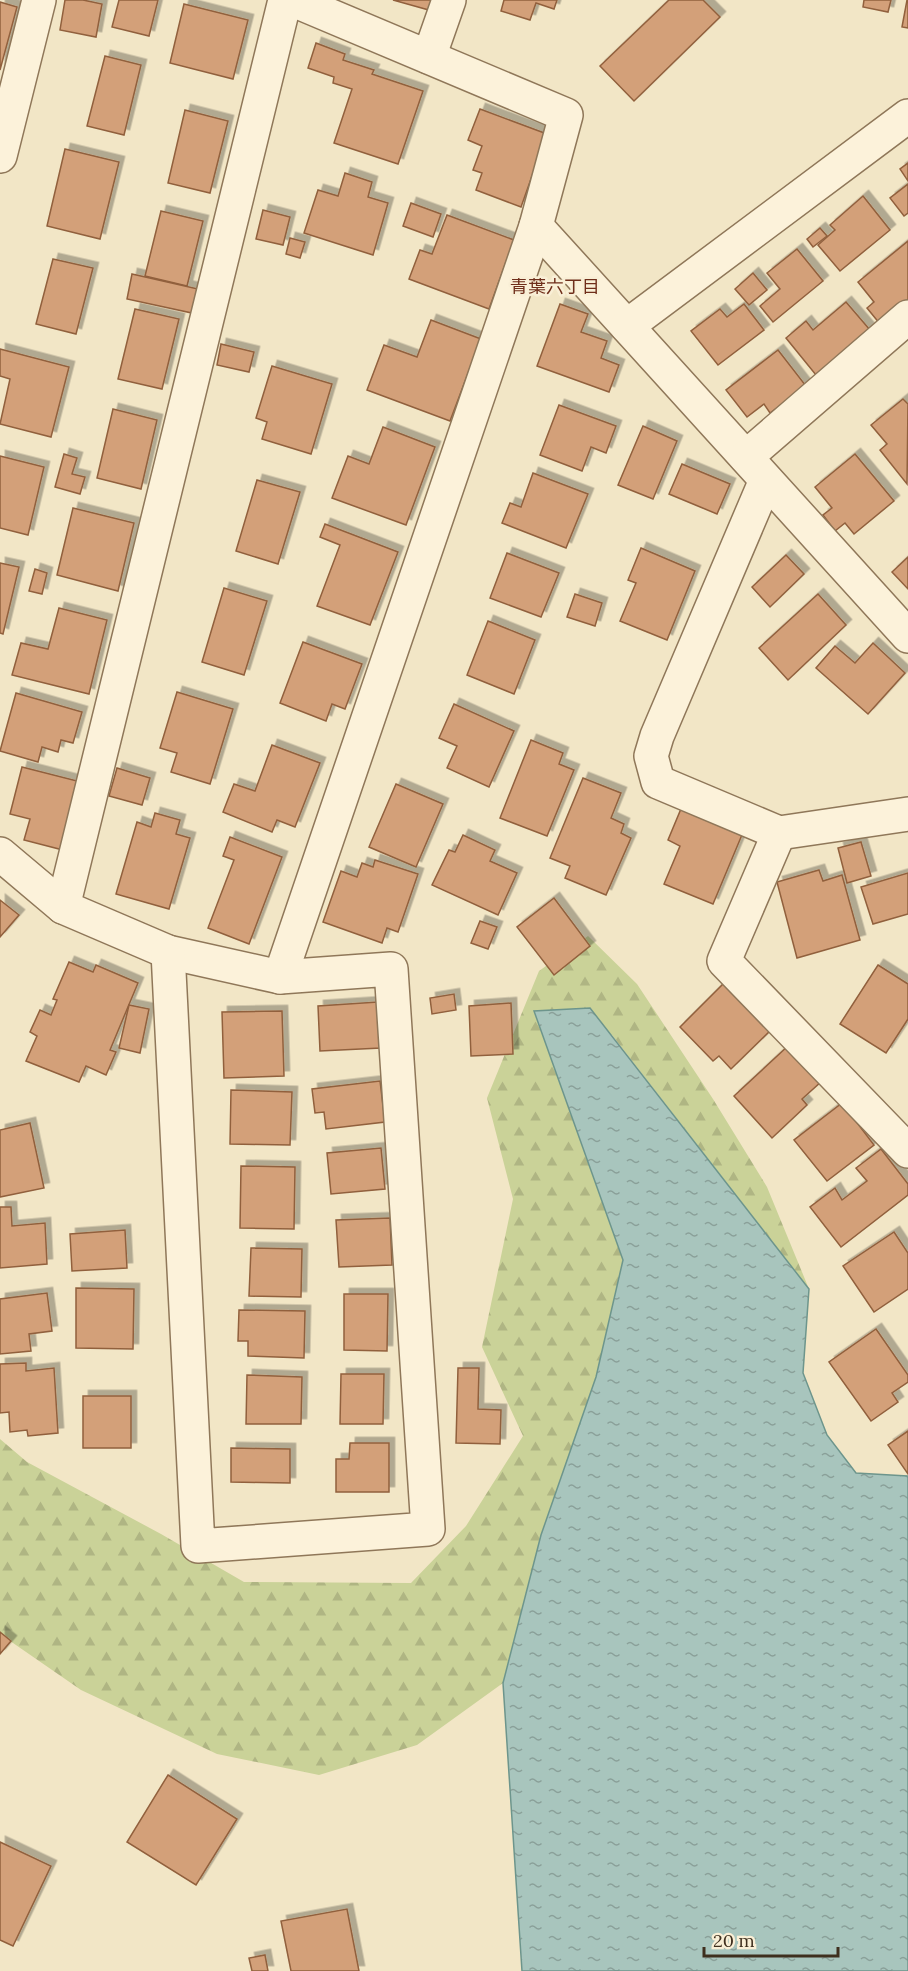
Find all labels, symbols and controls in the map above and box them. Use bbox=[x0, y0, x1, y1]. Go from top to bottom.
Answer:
district label: 青葉六丁目 bbox=[510, 275, 600, 298]
scale bar bbox=[704, 1920, 838, 1958]
text: 20 m bbox=[713, 1929, 755, 1952]

